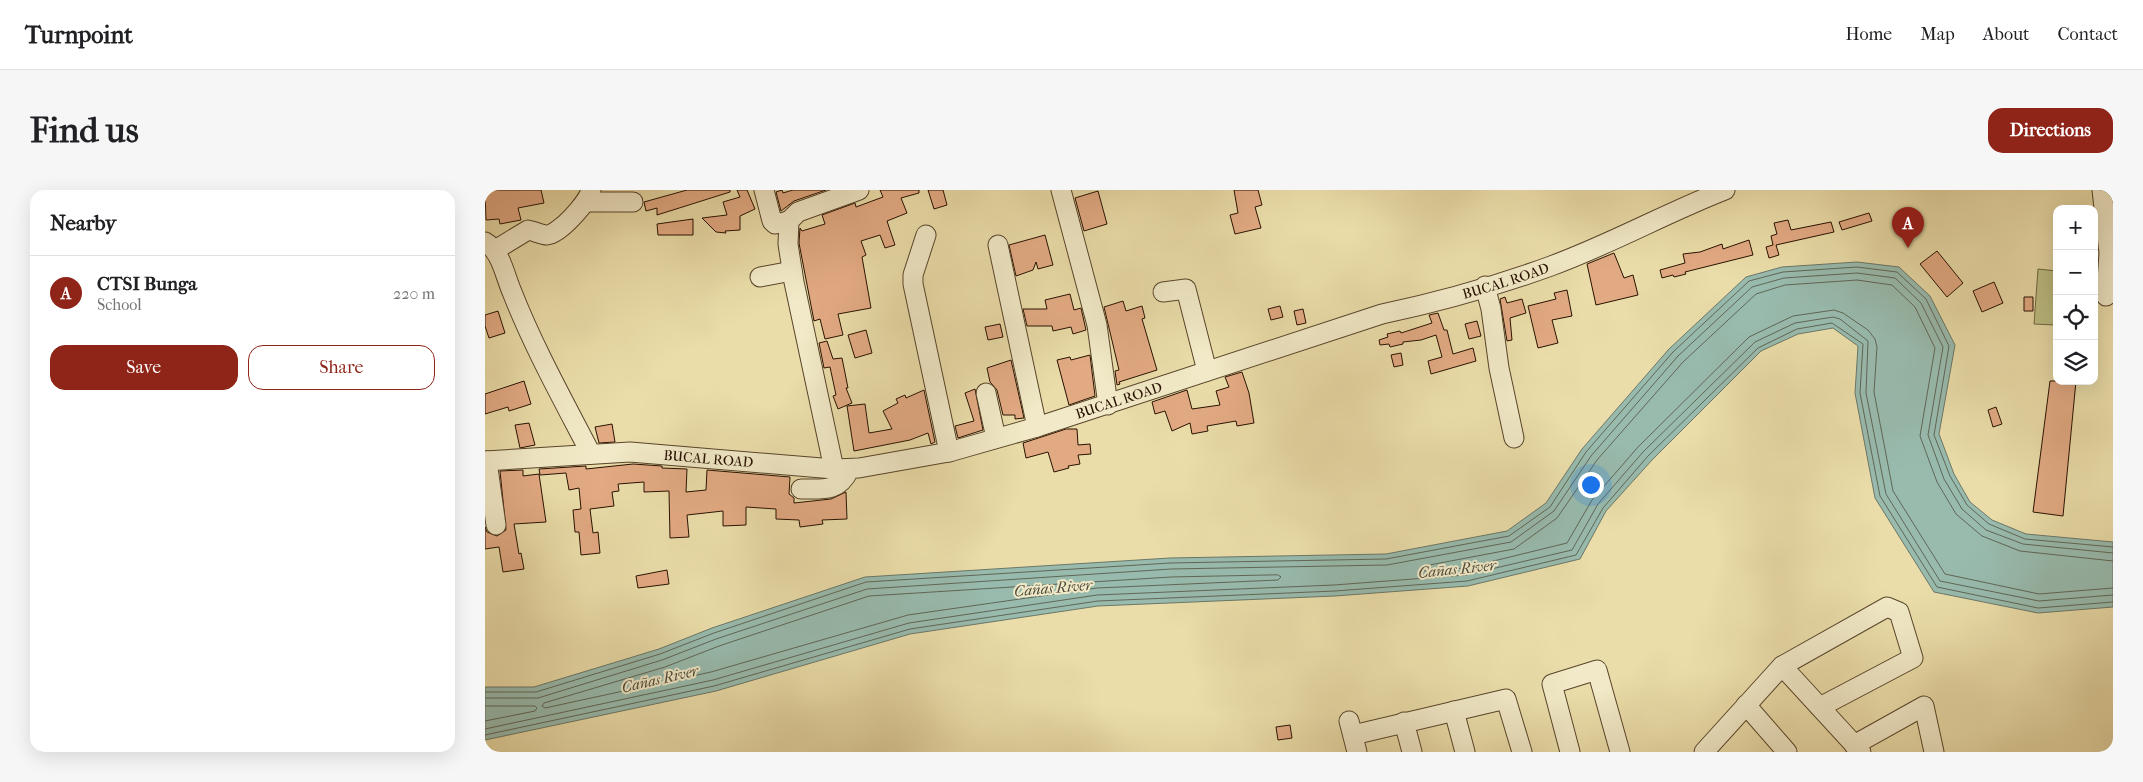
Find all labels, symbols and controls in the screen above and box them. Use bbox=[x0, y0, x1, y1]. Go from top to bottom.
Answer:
text: Turnpoint bbox=[25, 21, 133, 49]
text: Home bbox=[1845, 24, 1892, 45]
text: Map bbox=[1920, 24, 1955, 45]
text: About bbox=[1983, 24, 2029, 45]
text: Contact bbox=[2057, 24, 2118, 45]
button: Directions bbox=[1988, 108, 2113, 153]
text: Find us bbox=[30, 110, 139, 151]
map controls bbox=[2053, 205, 2098, 385]
button: + bbox=[2053, 205, 2098, 250]
pin: A bbox=[1892, 207, 1924, 248]
text: Nearby bbox=[50, 211, 116, 235]
button: − bbox=[2053, 250, 2098, 295]
street label: BUCAL ROAD bbox=[1460, 259, 1552, 303]
text: CTSI Bunga bbox=[97, 273, 197, 295]
text: A bbox=[61, 284, 71, 303]
text: 220 m bbox=[393, 284, 435, 303]
text: School bbox=[97, 295, 142, 314]
button: locate bbox=[2053, 295, 2098, 340]
button: layers bbox=[2053, 340, 2098, 385]
button: Save bbox=[50, 345, 238, 390]
button: Share bbox=[248, 345, 435, 390]
street label: BUCAL ROAD bbox=[1074, 378, 1165, 423]
street label: BUCAL ROAD bbox=[663, 447, 754, 471]
your location bbox=[1578, 472, 1604, 498]
water label: Cañas River bbox=[1417, 556, 1498, 582]
water label: Cañas River bbox=[1013, 576, 1094, 600]
water label: Cañas River bbox=[620, 661, 701, 697]

